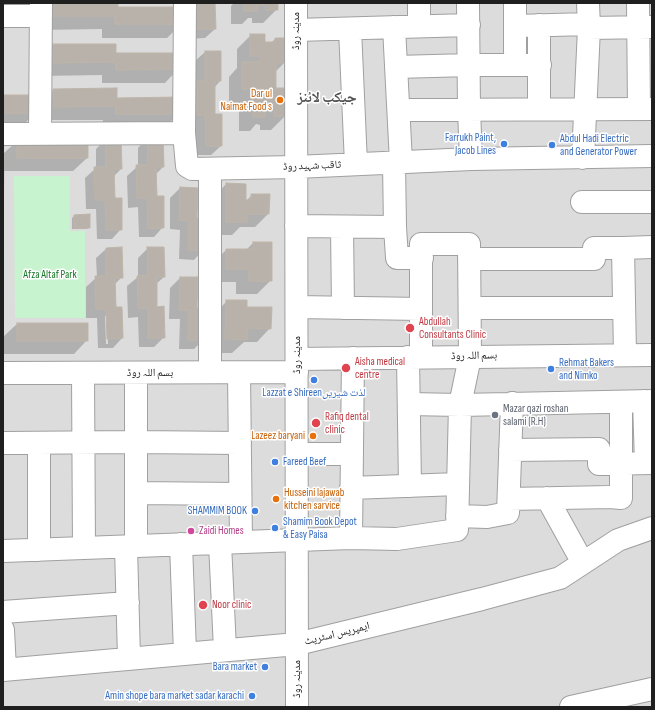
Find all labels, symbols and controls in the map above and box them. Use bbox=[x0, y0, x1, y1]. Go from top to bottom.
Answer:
street label: مدینہ روڈ bbox=[289, 12, 303, 50]
place label: Dar ul Naimat Food s bbox=[220, 87, 272, 113]
district label: جیکب لائنز bbox=[297, 89, 357, 107]
marker: Dar ul Naimat Food s bbox=[275, 95, 285, 105]
place label: Farrukh Paint, Jacob Lines bbox=[445, 131, 496, 157]
place label: Abdul Hadi Electric and Generator Power bbox=[560, 132, 637, 158]
marker: Farrukh Paint, Jacob Lines bbox=[499, 139, 509, 149]
marker: Abdul Hadi Electric and Generator Power bbox=[547, 140, 557, 150]
street label: ثاقب شہید روڈ bbox=[283, 158, 341, 174]
park label: Afza Altaf Park bbox=[23, 268, 77, 282]
place label: Abdullah Consultants Clinic bbox=[419, 315, 486, 341]
marker: Abdullah Consultants Clinic bbox=[404, 322, 416, 334]
street label: مدینہ روڈ bbox=[290, 336, 304, 374]
street label: بسم اللہ روڈ bbox=[451, 349, 497, 363]
place label: Aisha medical centre bbox=[355, 355, 405, 381]
place label: Rehmat Bakers and Nimko bbox=[559, 356, 614, 382]
marker: Aisha medical centre bbox=[340, 362, 352, 374]
marker: Rehmat Bakers and Nimko bbox=[546, 364, 556, 374]
street label: بسم اللہ روڈ bbox=[127, 366, 173, 380]
marker: Lazzat e Shireenلذت شیریں bbox=[309, 375, 319, 385]
place label: Lazzat e Shireenلذت شیریں bbox=[262, 386, 366, 400]
place label: Mazar qazi roshan salami (R.H) bbox=[503, 402, 569, 428]
place label: Rafiq dental clinic bbox=[325, 410, 369, 436]
marker: Mazar qazi roshan salami (R.H) bbox=[490, 410, 500, 420]
marker: Rafiq dental clinic bbox=[310, 417, 322, 429]
place label: Lazeez baryani bbox=[251, 429, 305, 443]
marker: Lazeez baryani bbox=[308, 431, 318, 441]
place label: Fareed Beef bbox=[283, 455, 326, 469]
marker: Fareed Beef bbox=[270, 457, 280, 467]
place label: Husseini lajawab kitchen sarvice bbox=[284, 486, 344, 512]
marker: Husseini lajawab kitchen sarvice bbox=[271, 494, 281, 504]
place label: SHAMMIM BOOK bbox=[188, 504, 247, 518]
marker: SHAMMIM BOOK bbox=[250, 506, 260, 516]
place label: Shamim Book Depot & Easy Paisa bbox=[283, 515, 357, 541]
marker: Shamim Book Depot & Easy Paisa bbox=[270, 523, 280, 533]
place label: Zaidi Homes bbox=[199, 524, 244, 538]
marker: Zaidi Homes bbox=[186, 526, 196, 536]
place label: Noor clinic bbox=[212, 598, 252, 612]
marker: Noor clinic bbox=[197, 599, 209, 611]
street label: ایمپریس اسٹریٹ bbox=[303, 619, 371, 649]
place label: Bara market bbox=[213, 660, 257, 674]
street label: مدینہ روڈ bbox=[290, 660, 304, 698]
marker: Bara market bbox=[260, 662, 270, 672]
place label: Amin shope bara market sadar karachi bbox=[105, 689, 244, 703]
marker: Amin shope bara market sadar karachi bbox=[247, 691, 257, 701]

